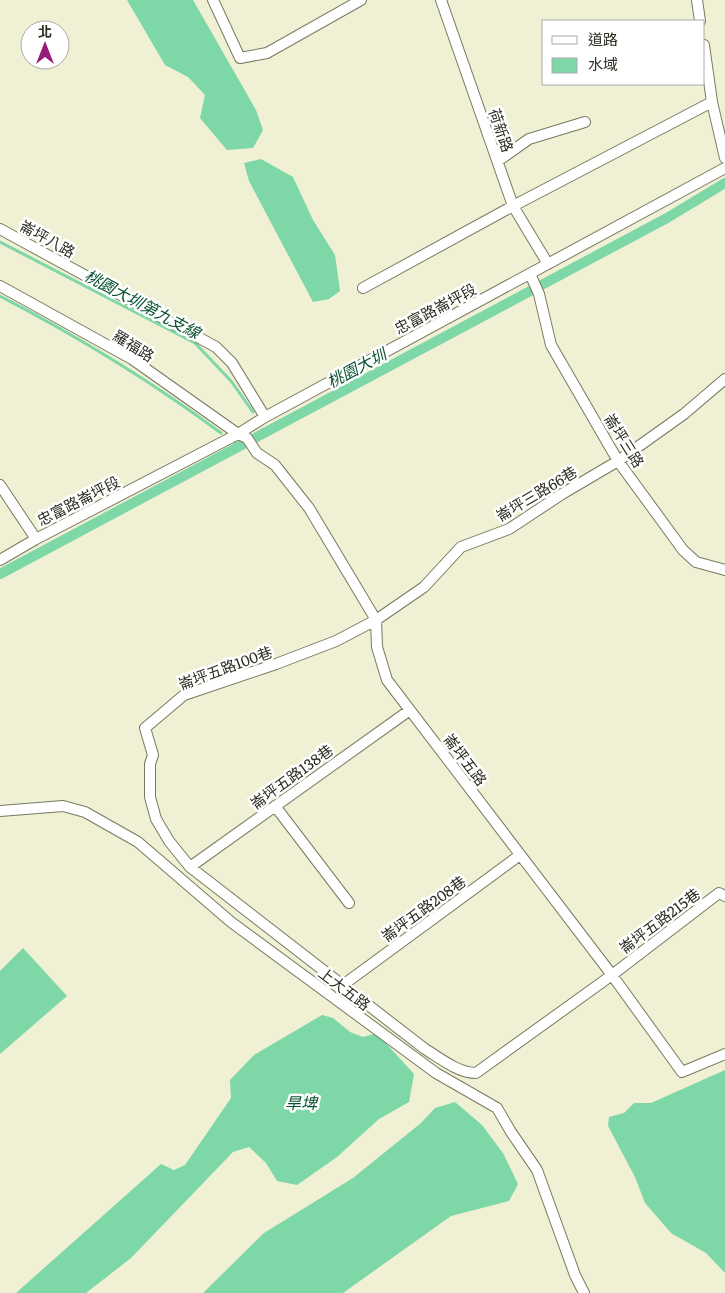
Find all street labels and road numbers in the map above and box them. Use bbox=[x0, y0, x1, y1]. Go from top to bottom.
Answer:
street label: 荷新路 bbox=[484, 105, 520, 155]
street label: 崙坪八路 bbox=[16, 213, 80, 263]
street label: 忠富路崙坪段 bbox=[390, 277, 480, 339]
street label: 羅福路 bbox=[109, 323, 159, 367]
street label: 崙坪三路 bbox=[599, 408, 651, 472]
street label: 崙坪三路66巷 bbox=[491, 460, 581, 526]
street label: 忠富路崙坪段 bbox=[33, 469, 123, 531]
street label: 崙坪五路100巷 bbox=[175, 639, 275, 695]
street label: 崙坪五路 bbox=[439, 728, 493, 790]
street label: 崙坪五路138巷 bbox=[245, 738, 337, 814]
street label: 崙坪五路208巷 bbox=[376, 869, 470, 947]
street label: 崙坪五路215巷 bbox=[614, 882, 704, 958]
street label: 上大五路 bbox=[314, 961, 376, 1015]

